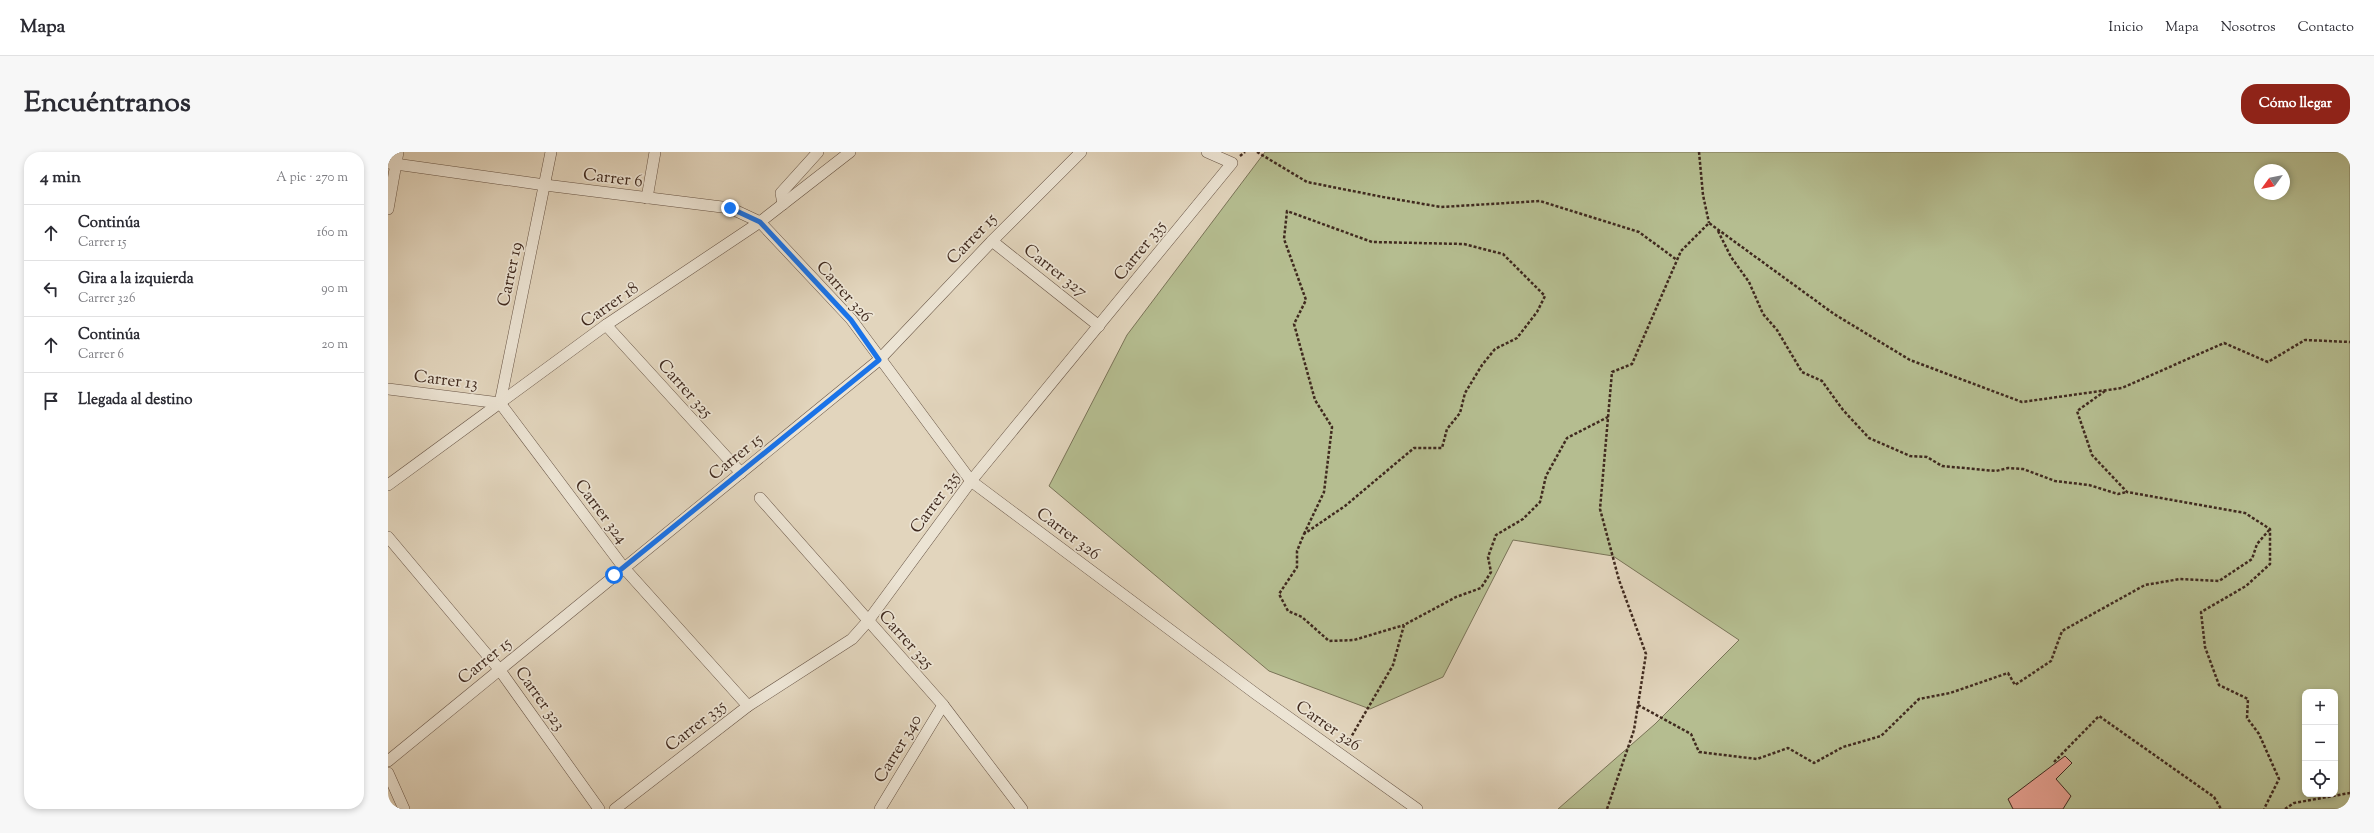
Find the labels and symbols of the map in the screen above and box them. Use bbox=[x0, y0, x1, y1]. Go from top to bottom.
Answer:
street label: Carrer 6 bbox=[581, 163, 644, 195]
north arrow bbox=[2254, 164, 2290, 200]
route end bbox=[721, 199, 739, 217]
street label: Carrer 15 bbox=[942, 208, 1003, 271]
street label: Carrer 335 bbox=[1109, 216, 1172, 287]
street label: Carrer 327 bbox=[1018, 239, 1092, 304]
street label: Carrer 19 bbox=[492, 240, 530, 309]
street label: Carrer 326 bbox=[810, 256, 877, 328]
street label: Carrer 18 bbox=[576, 277, 644, 334]
street label: Carrer 325 bbox=[651, 354, 718, 424]
street label: Carrer 13 bbox=[412, 365, 479, 397]
street label: Carrer 15 bbox=[704, 428, 769, 487]
street label: Carrer 335 bbox=[905, 467, 966, 539]
street label: Carrer 324 bbox=[568, 475, 633, 550]
street label: Carrer 326 bbox=[1031, 502, 1105, 567]
route start bbox=[605, 566, 623, 584]
street label: Carrer 325 bbox=[872, 605, 939, 675]
street label: Carrer 15 bbox=[453, 632, 518, 691]
street label: Carrer 323 bbox=[508, 662, 570, 736]
street label: Carrer 335 bbox=[661, 695, 732, 758]
street label: Carrer 326 bbox=[1290, 695, 1365, 758]
street label: Carrer 340 bbox=[869, 710, 929, 788]

